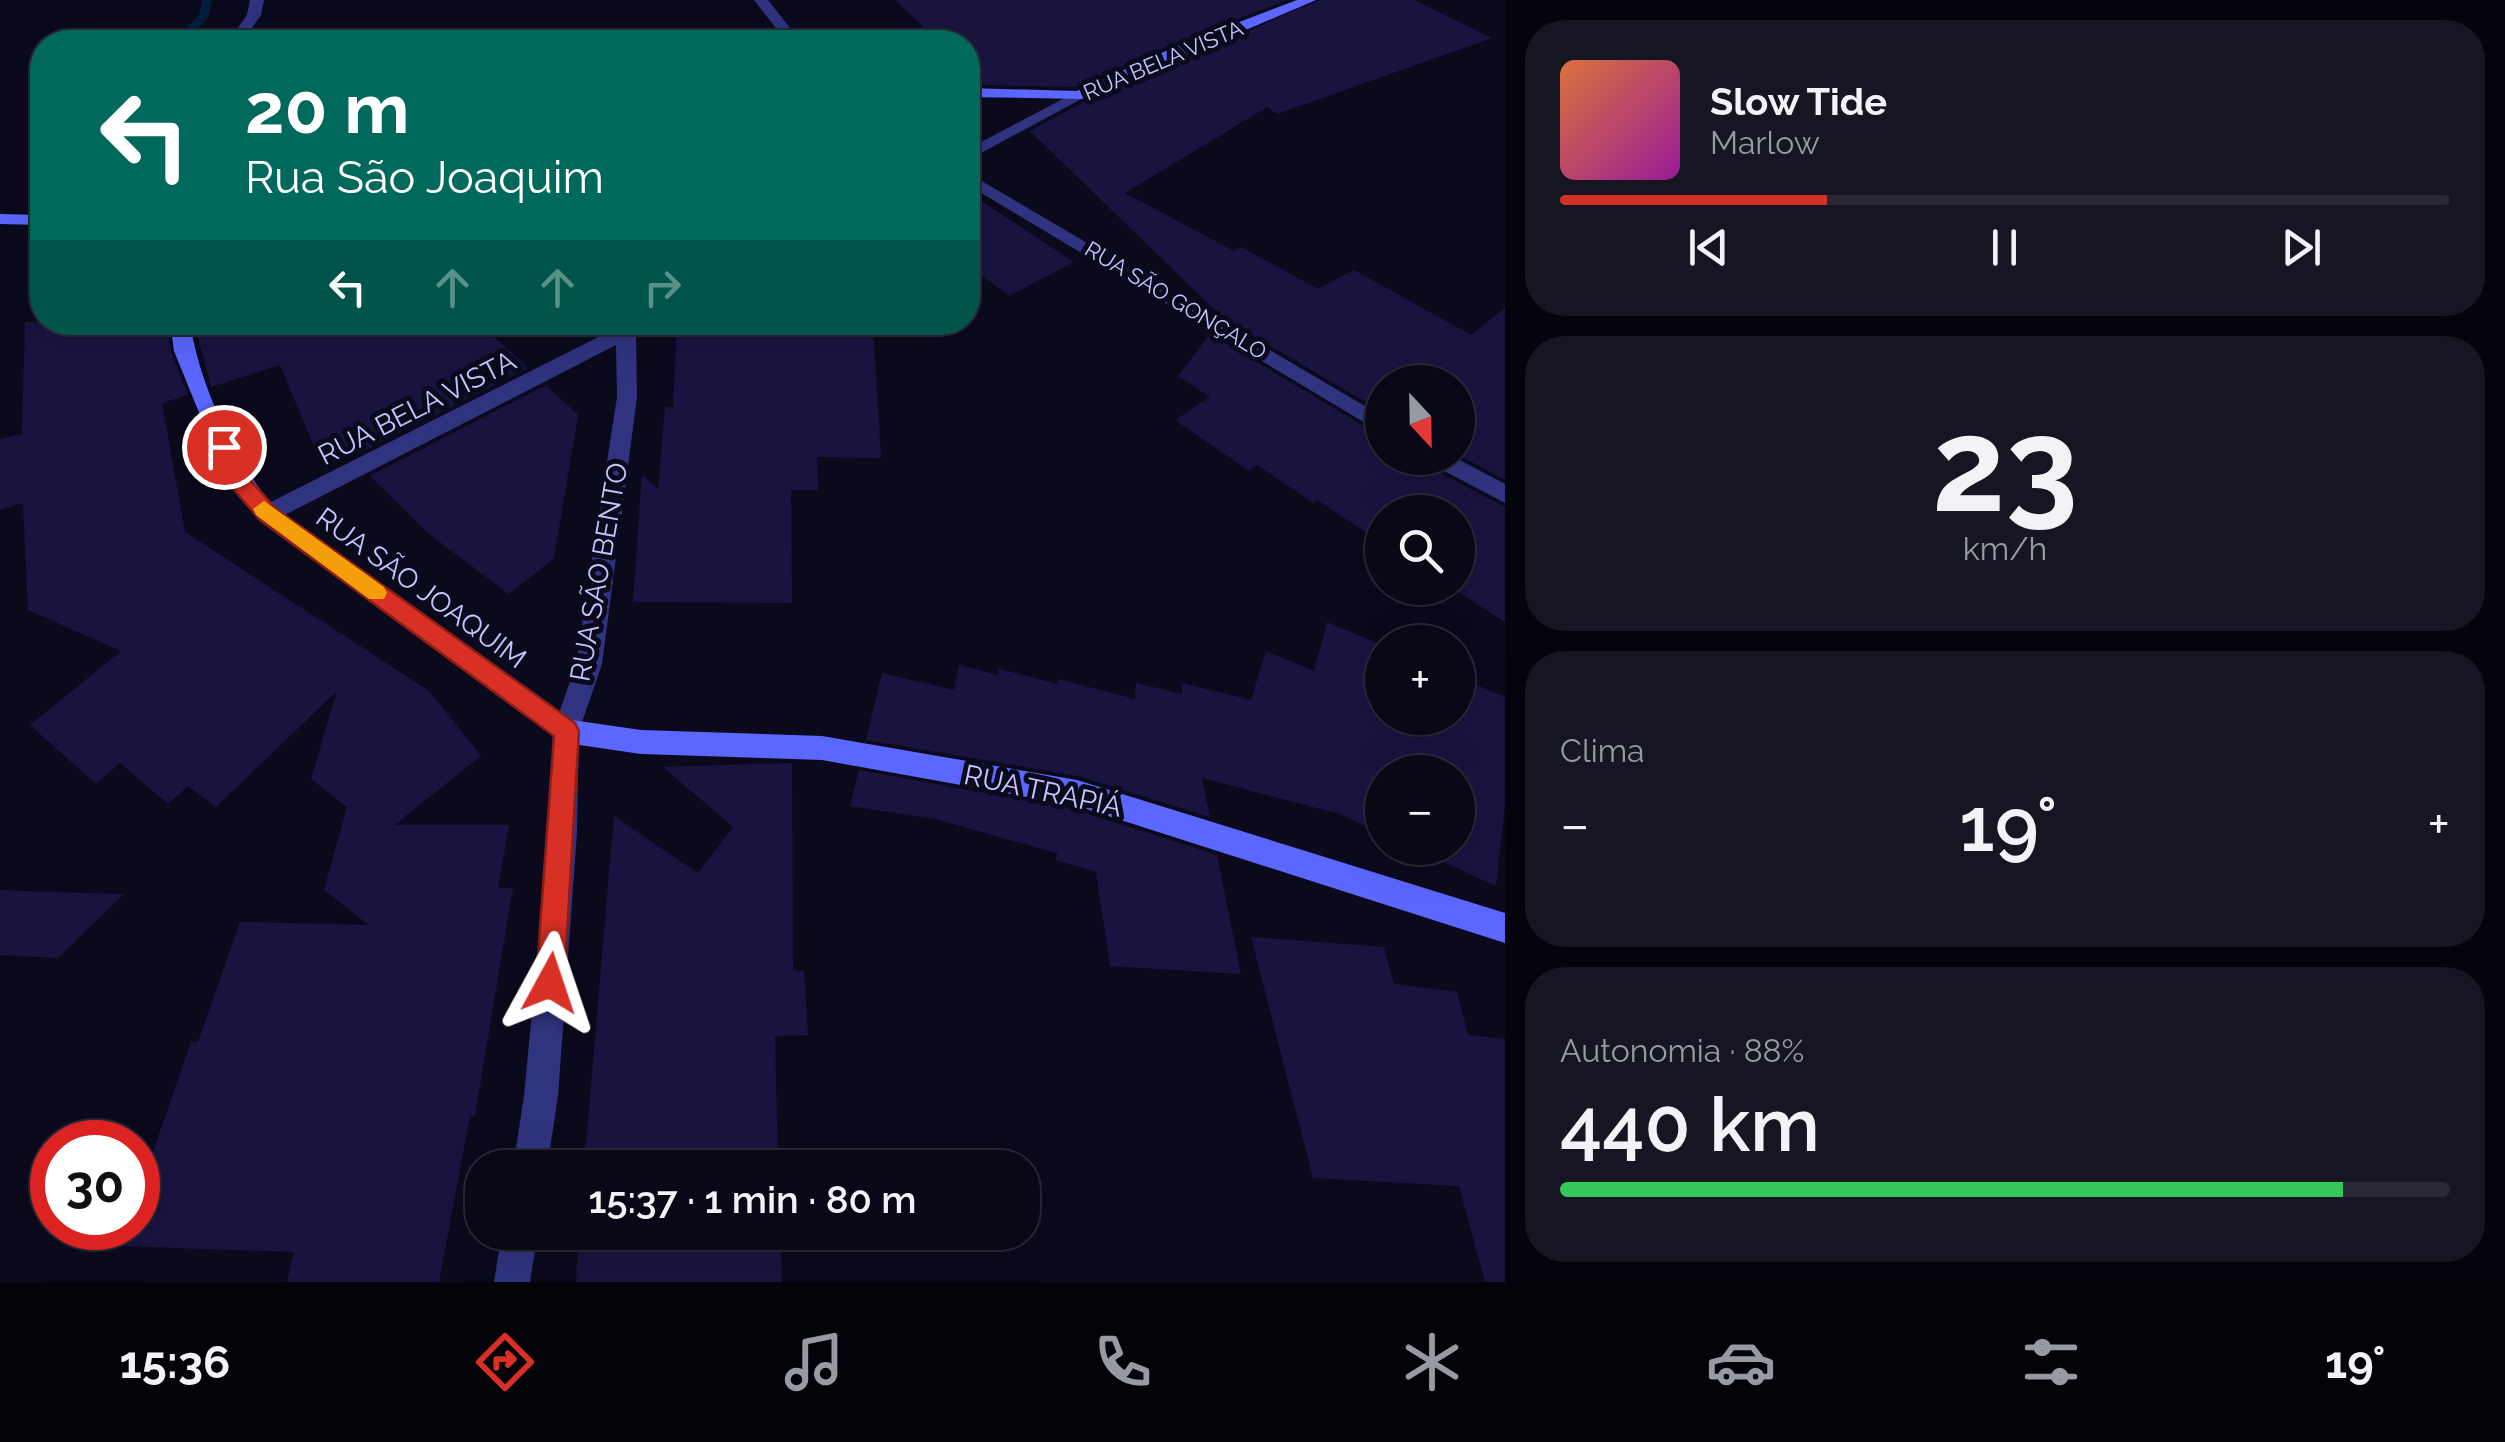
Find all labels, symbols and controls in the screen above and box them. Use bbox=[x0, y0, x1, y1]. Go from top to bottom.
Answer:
street label: RUA BELA VISTA bbox=[1079, 15, 1247, 105]
text: 20 m bbox=[245, 67, 409, 149]
icon: left bbox=[80, 70, 210, 200]
text: Slow Tide bbox=[1710, 79, 1887, 124]
text: Marlow bbox=[1710, 124, 1820, 161]
text: Rua São Joaquim bbox=[245, 151, 604, 204]
icon: previous bbox=[1681, 220, 1736, 275]
icon: pause bbox=[1977, 220, 2032, 275]
icon: next bbox=[2274, 220, 2329, 275]
street label: RUA SÃO GONÇALO bbox=[1080, 235, 1272, 365]
icon: left bbox=[320, 260, 375, 315]
icon: ahead bbox=[425, 260, 480, 315]
icon: ahead bbox=[530, 260, 585, 315]
icon: right bbox=[635, 260, 690, 315]
street label: RUA BELA VISTA bbox=[313, 344, 521, 472]
north arrow bbox=[1365, 365, 1475, 475]
map controls bbox=[1365, 365, 1475, 865]
text: 23 bbox=[1932, 389, 2078, 541]
pin bbox=[182, 405, 267, 490]
icon: arrive bbox=[197, 420, 252, 475]
street label: RUA SÃO BENTO bbox=[563, 460, 634, 684]
button: search bbox=[1365, 495, 1475, 605]
street label: RUA SÃO JOAQUIM bbox=[310, 500, 533, 675]
text: km/h bbox=[1963, 530, 2047, 567]
button: + bbox=[1365, 625, 1475, 735]
text: Clima bbox=[1560, 732, 1644, 769]
button: − bbox=[1365, 755, 1475, 865]
street label: RUA TRAPIÁ bbox=[961, 758, 1125, 824]
text: 19° bbox=[1959, 780, 2057, 869]
text: − bbox=[1560, 792, 1590, 857]
text: + bbox=[2427, 792, 2450, 857]
position arrow bbox=[498, 931, 602, 1035]
text: Autonomia · 88% bbox=[1560, 1032, 1804, 1069]
text: 440 km bbox=[1560, 1080, 1820, 1169]
speed limit sign: 30 bbox=[30, 1120, 160, 1250]
text: 15:37 · 1 min · 80 m bbox=[589, 1177, 916, 1222]
icon: directions bbox=[470, 1327, 540, 1397]
icon: music bbox=[779, 1327, 849, 1397]
icon: phone bbox=[1088, 1327, 1158, 1397]
icon: climate bbox=[1397, 1327, 1467, 1397]
icon: car bbox=[1706, 1327, 1776, 1397]
icon: filters bbox=[2016, 1327, 2086, 1397]
text: 15:36 bbox=[120, 1336, 230, 1389]
text: 19° bbox=[2325, 1336, 2385, 1389]

